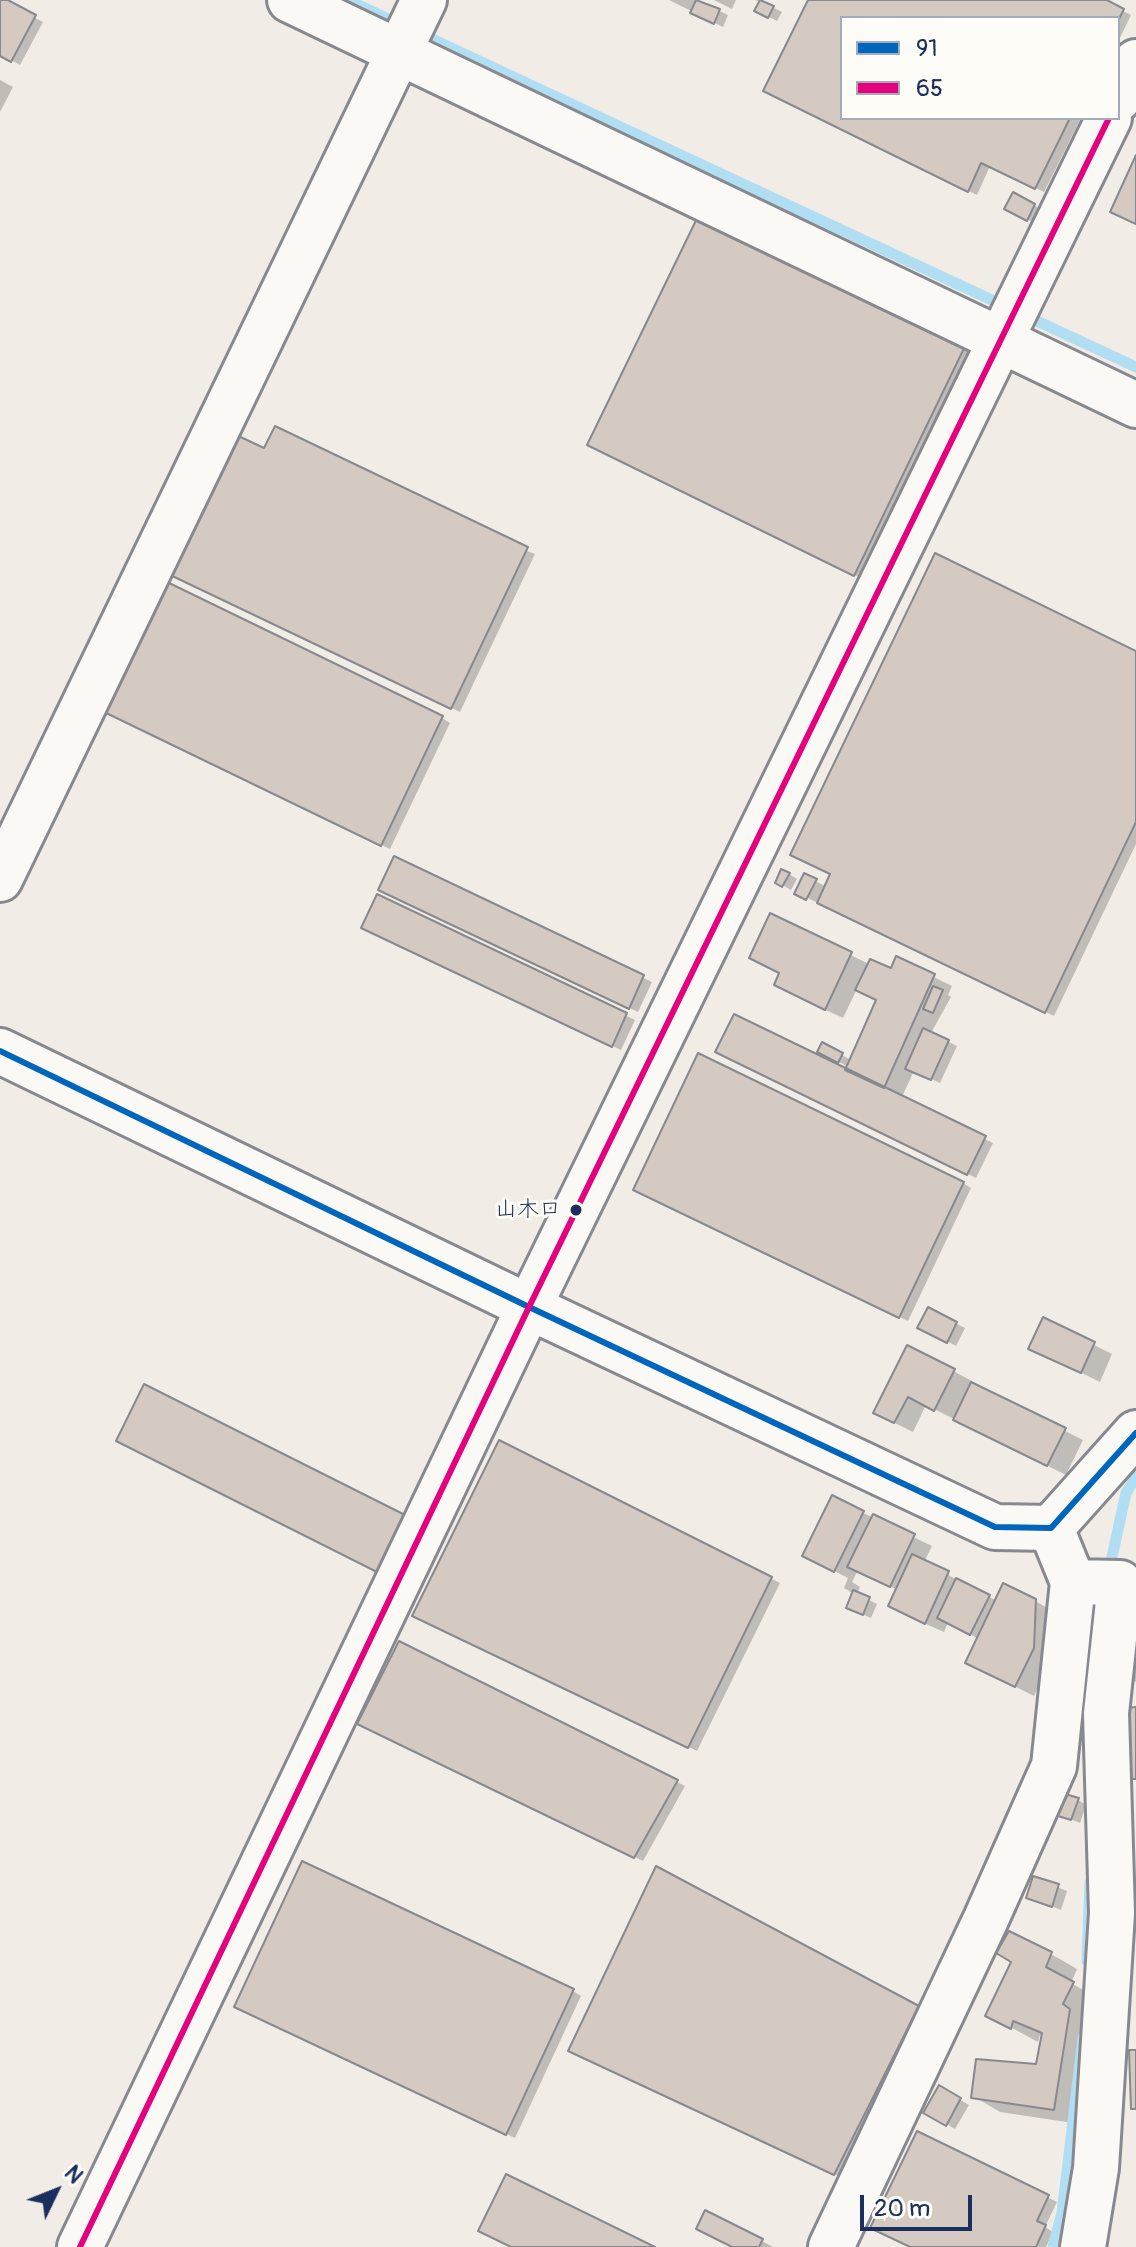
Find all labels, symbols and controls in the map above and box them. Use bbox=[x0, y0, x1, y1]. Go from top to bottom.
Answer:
legend bbox=[840, 16, 1120, 120]
text: 91 bbox=[916, 34, 938, 63]
text: 65 bbox=[916, 74, 943, 103]
place label: 山木口 bbox=[495, 1197, 561, 1223]
marker: 山木口 bbox=[568, 1202, 584, 1218]
north arrow bbox=[16, 2151, 96, 2231]
text: N bbox=[58, 2160, 89, 2190]
scale bar bbox=[864, 2179, 976, 2229]
text: 20 m bbox=[874, 2194, 930, 2223]

